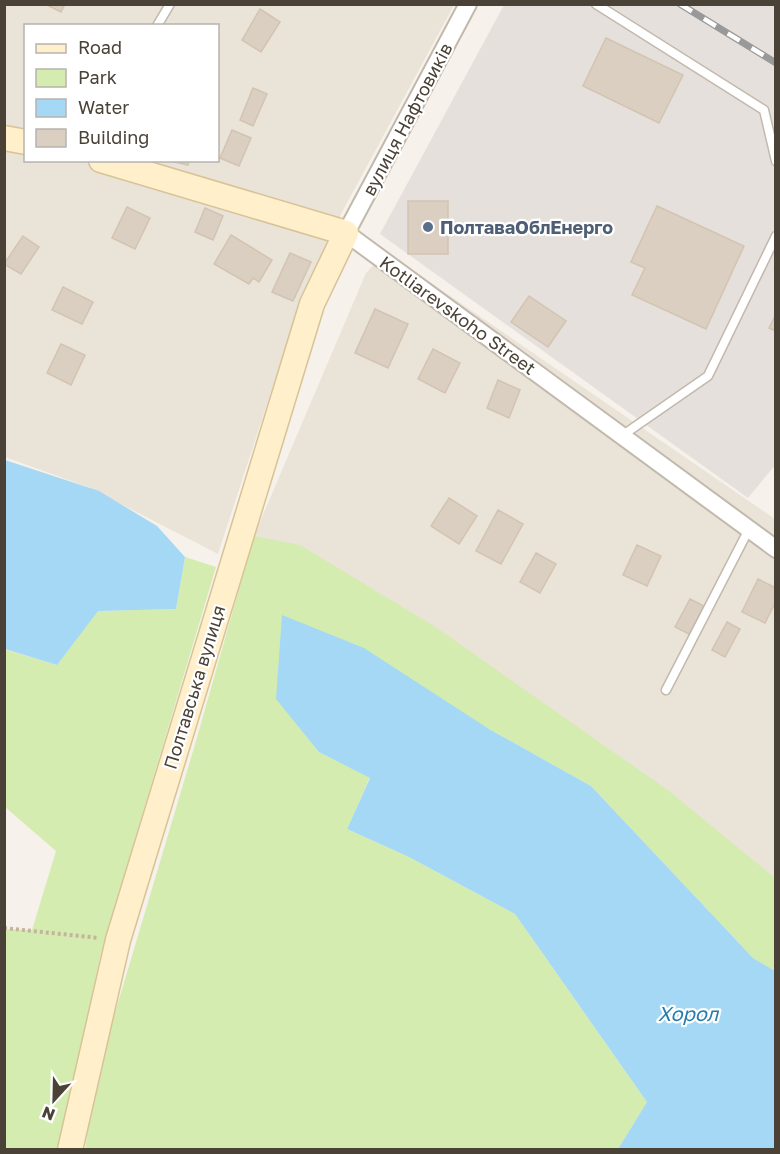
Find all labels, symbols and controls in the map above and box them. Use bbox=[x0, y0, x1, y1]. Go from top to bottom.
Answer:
legend bbox=[24, 24, 219, 162]
text: Road bbox=[78, 36, 122, 58]
street label: вулиця Нафтовиків bbox=[357, 39, 457, 199]
text: Park bbox=[78, 66, 117, 88]
text: Water bbox=[78, 96, 129, 118]
text: Building bbox=[78, 126, 149, 148]
place label: ПолтаваОблЕнерго bbox=[440, 216, 613, 238]
marker: ПолтаваОблЕнерго bbox=[421, 220, 435, 234]
street label: Kotliarevskoho Street bbox=[376, 251, 540, 379]
street label: Полтавська вулиця bbox=[159, 602, 229, 772]
water label: Хорол bbox=[658, 1001, 720, 1025]
north arrow bbox=[24, 1070, 84, 1130]
text: N bbox=[39, 1102, 58, 1125]

